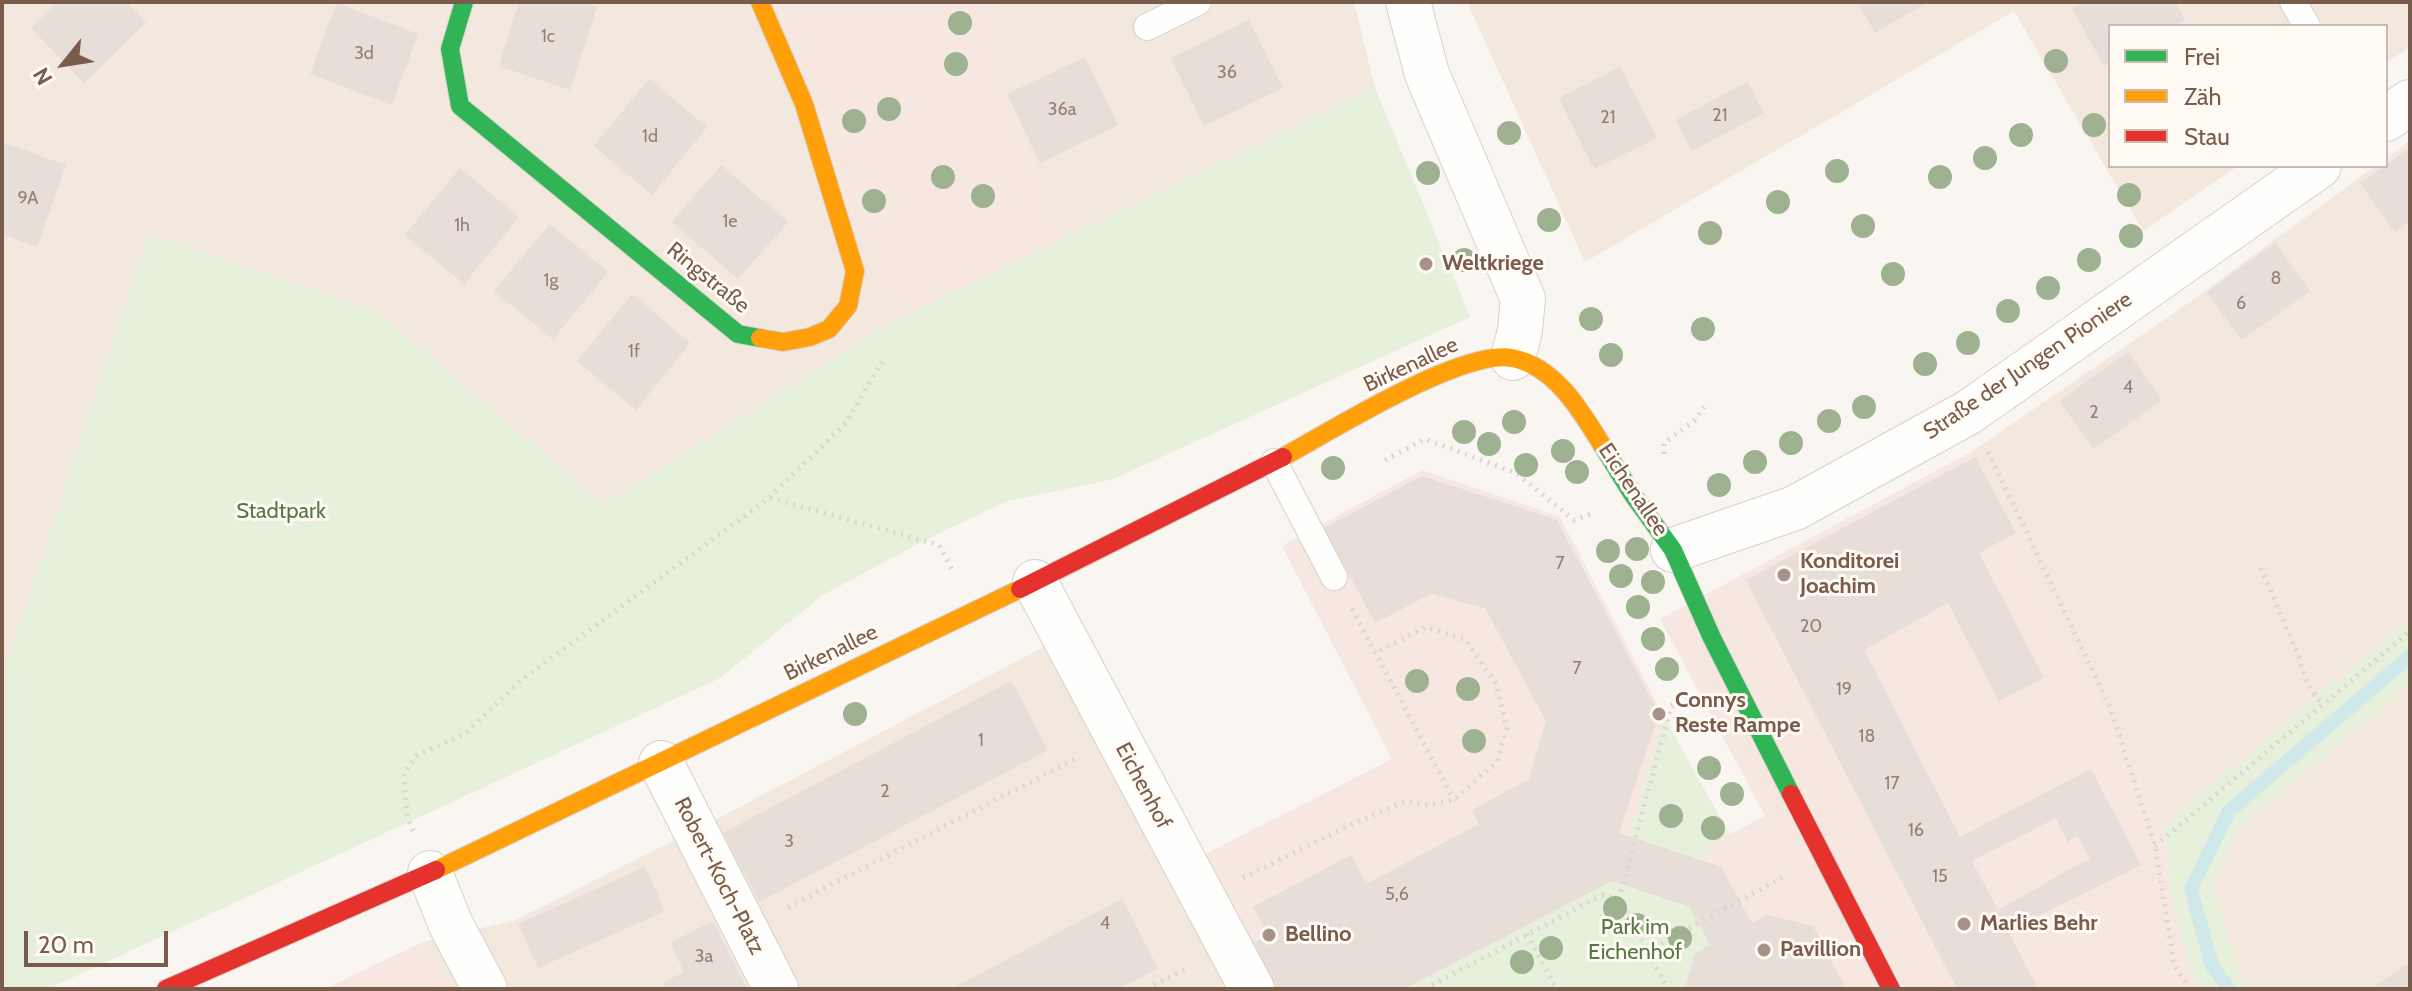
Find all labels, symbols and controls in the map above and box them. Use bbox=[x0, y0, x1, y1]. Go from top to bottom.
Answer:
north arrow bbox=[24, 24, 104, 104]
legend bbox=[2108, 24, 2388, 168]
house number: 1c bbox=[541, 26, 555, 48]
text: Frei bbox=[2184, 42, 2220, 71]
house number: 3d bbox=[354, 43, 374, 65]
house number: 36 bbox=[1217, 62, 1237, 84]
text: N bbox=[27, 63, 58, 90]
text: Zäh bbox=[2184, 82, 2221, 111]
house number: 36a bbox=[1048, 99, 1076, 121]
house number: 21 bbox=[1712, 105, 1728, 127]
house number: 21 bbox=[1600, 107, 1616, 129]
text: Stau bbox=[2184, 122, 2230, 151]
house number: 1d bbox=[642, 126, 658, 148]
house number: 9A bbox=[18, 188, 38, 210]
house number: 1e bbox=[722, 211, 738, 233]
house number: 1h bbox=[454, 215, 470, 237]
street label: Ringstraße bbox=[661, 237, 755, 319]
place label: Weltkriege bbox=[1442, 251, 1544, 277]
marker: Weltkriege bbox=[1417, 255, 1435, 273]
house number: 8 bbox=[2271, 268, 2281, 290]
house number: 1g bbox=[544, 270, 558, 292]
street label: Straße der Jungen Pioniere bbox=[1919, 286, 2137, 446]
house number: 6 bbox=[2236, 293, 2246, 315]
street label: Birkenallee bbox=[1360, 332, 1462, 398]
house number: 1f bbox=[628, 341, 640, 363]
house number: 4 bbox=[2123, 377, 2133, 399]
house number: 2 bbox=[2089, 402, 2099, 424]
street label: Eichenallee bbox=[1592, 439, 1674, 541]
park label: Stadtpark bbox=[236, 499, 326, 525]
place label: Konditorei Joachim bbox=[1800, 549, 1899, 600]
house number: 7 bbox=[1555, 553, 1565, 575]
marker: Konditorei Joachim bbox=[1775, 566, 1793, 584]
house number: 20 bbox=[1800, 616, 1822, 638]
street label: Birkenallee bbox=[780, 619, 882, 687]
house number: 7 bbox=[1572, 658, 1582, 680]
house number: 19 bbox=[1836, 679, 1852, 701]
place label: Connys Reste Rampe bbox=[1675, 688, 1800, 740]
marker: Connys Reste Rampe bbox=[1650, 705, 1668, 723]
house number: 18 bbox=[1859, 726, 1875, 748]
house number: 1 bbox=[978, 730, 984, 752]
street label: Eichenhof bbox=[1109, 738, 1177, 834]
house number: 17 bbox=[1885, 773, 1899, 795]
house number: 2 bbox=[880, 781, 890, 803]
street label: Robert-Koch-Platz bbox=[668, 793, 770, 959]
house number: 16 bbox=[1908, 820, 1924, 842]
house number: 3 bbox=[784, 831, 794, 853]
house number: 15 bbox=[1932, 866, 1948, 888]
house number: 5,6 bbox=[1385, 884, 1409, 906]
place label: Marlies Behr bbox=[1980, 911, 2098, 937]
house number: 4 bbox=[1100, 913, 1110, 935]
scale bar bbox=[28, 915, 172, 965]
park label: Park im Eichenhof bbox=[1588, 915, 1682, 966]
marker: Marlies Behr bbox=[1955, 915, 1973, 933]
place label: Bellino bbox=[1285, 922, 1352, 948]
marker: Bellino bbox=[1260, 926, 1278, 944]
text: 20 m bbox=[38, 930, 94, 959]
place label: Pavillion bbox=[1780, 937, 1861, 963]
marker: Pavillion bbox=[1755, 941, 1773, 959]
house number: 3a bbox=[695, 946, 713, 968]

